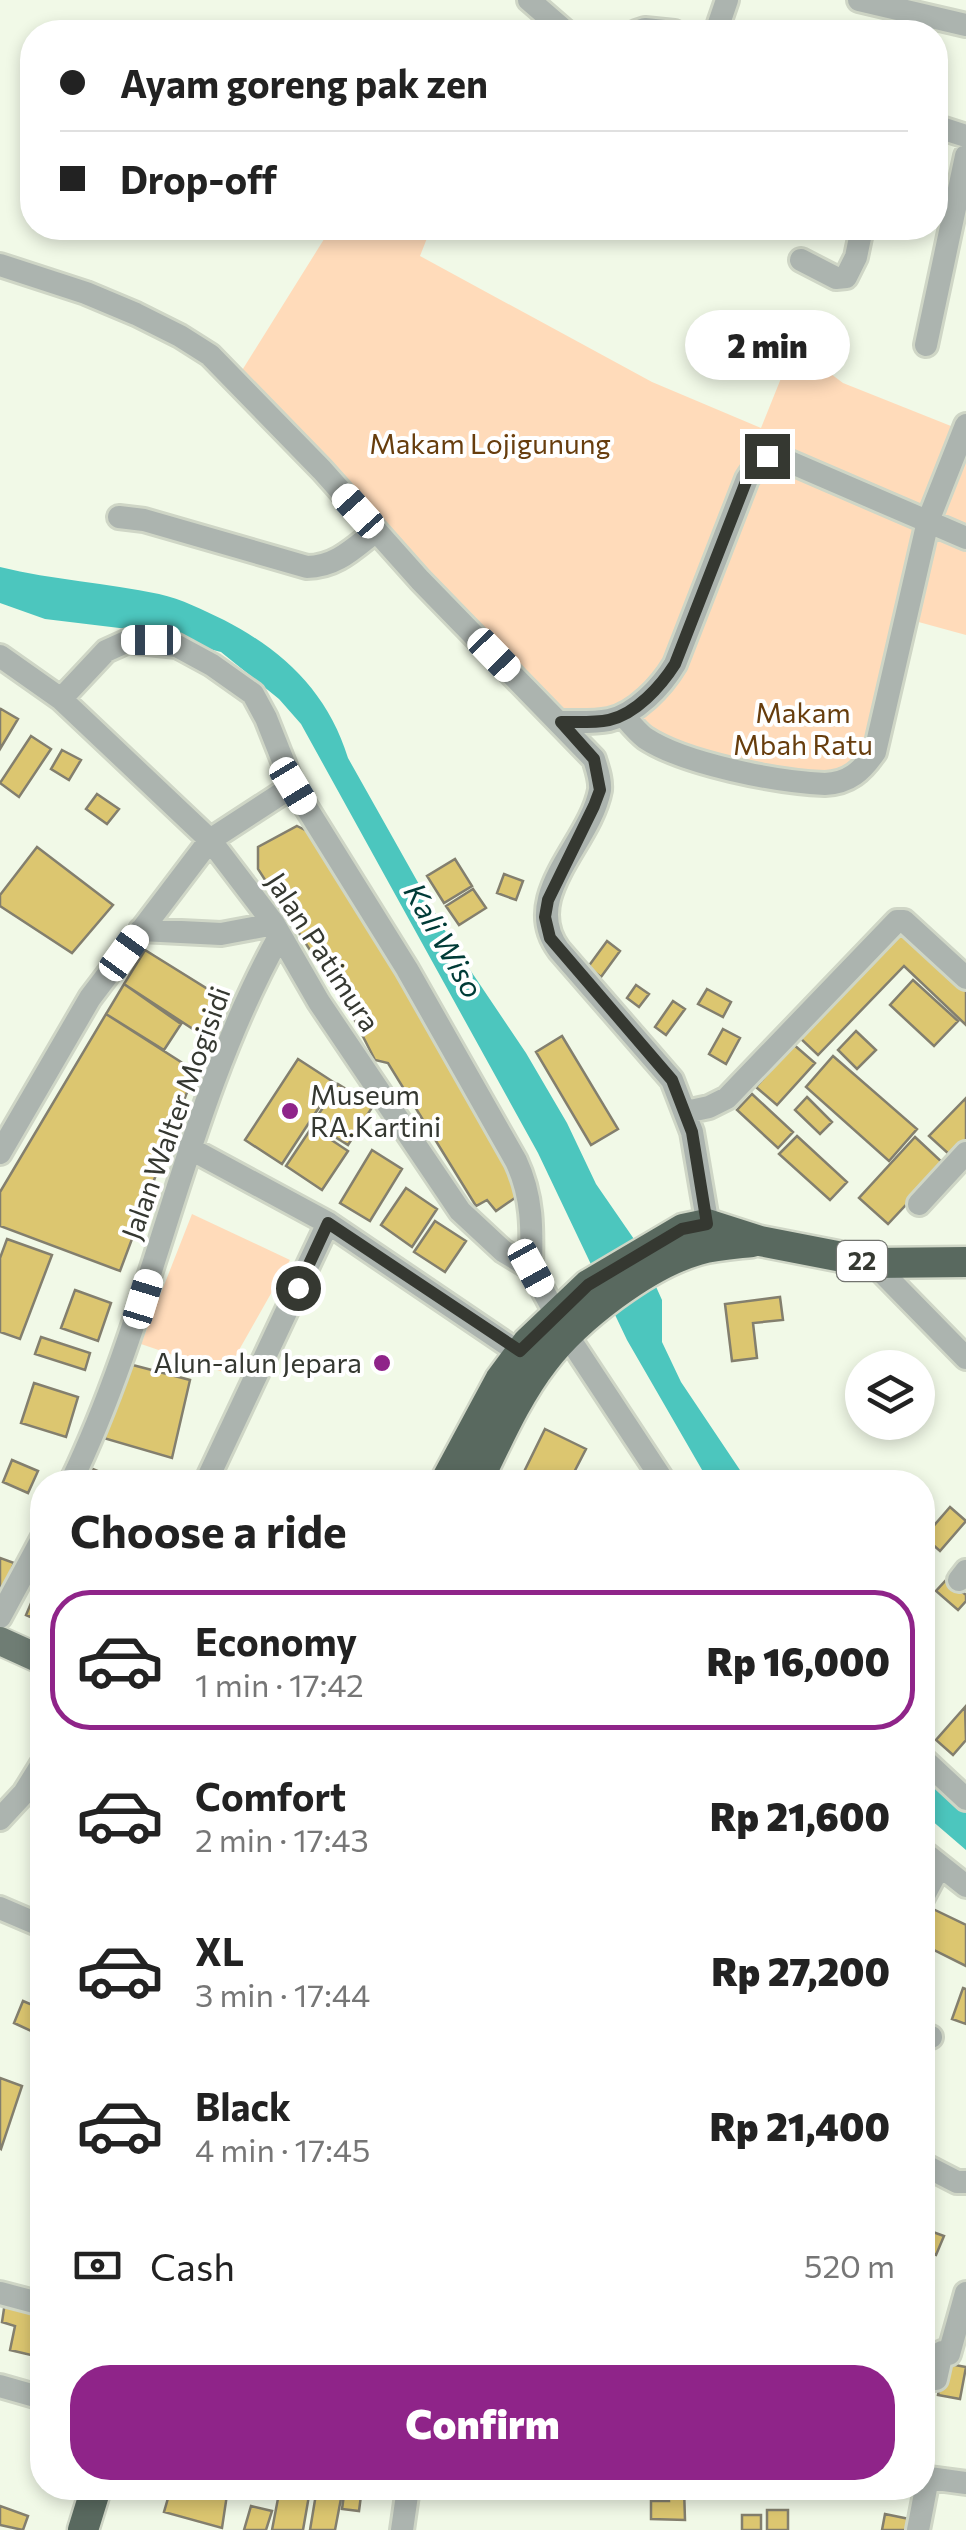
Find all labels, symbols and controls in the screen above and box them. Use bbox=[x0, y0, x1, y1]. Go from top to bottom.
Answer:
text: Ayam goreng pak zen bbox=[120, 59, 488, 106]
text: Drop-off bbox=[120, 155, 277, 202]
callout: 2 min bbox=[684, 311, 850, 381]
text: 2 min bbox=[727, 325, 808, 365]
park label: Makam Lojigunung bbox=[369, 426, 611, 460]
route end bbox=[745, 434, 790, 479]
car bbox=[327, 479, 389, 543]
car bbox=[462, 623, 526, 687]
car bbox=[121, 625, 181, 655]
park label: Makam Mbah Ratu bbox=[733, 695, 873, 761]
car bbox=[265, 753, 321, 819]
street label: Jalan Patimura bbox=[260, 866, 388, 1037]
water label: Kali Wiso bbox=[397, 876, 493, 1004]
car bbox=[94, 920, 154, 986]
street label: Jalan Walter Mogisidi bbox=[114, 982, 237, 1244]
place label: Museum RA.Kartini bbox=[310, 1077, 441, 1143]
marker: Museum RA.Kartini bbox=[279, 1100, 301, 1122]
car bbox=[503, 1234, 559, 1302]
road number: 22 bbox=[837, 1241, 887, 1281]
car bbox=[120, 1266, 166, 1332]
route start bbox=[276, 1266, 321, 1311]
place label: Alun-alun Jepara bbox=[154, 1345, 362, 1379]
map controls bbox=[845, 1350, 935, 1440]
button: layers bbox=[845, 1350, 935, 1440]
marker: Alun-alun Jepara bbox=[371, 1352, 393, 1374]
text: Choose a ride bbox=[70, 1502, 347, 1557]
icon: car bbox=[75, 1615, 165, 1705]
text: Economy bbox=[195, 1617, 357, 1664]
text: Rp 16,000 bbox=[707, 1637, 890, 1684]
text: 1 min · 17:42 bbox=[195, 1664, 364, 1704]
icon: car bbox=[75, 1770, 165, 1860]
text: Comfort bbox=[195, 1772, 346, 1819]
text: Rp 21,600 bbox=[710, 1792, 890, 1839]
text: 2 min · 17:43 bbox=[195, 1819, 369, 1859]
icon: car bbox=[75, 1925, 165, 2015]
text: XL bbox=[195, 1927, 244, 1974]
text: Rp 27,200 bbox=[711, 1947, 890, 1994]
text: 3 min · 17:44 bbox=[195, 1974, 370, 2014]
icon: car bbox=[75, 2080, 165, 2170]
text: Black bbox=[195, 2082, 291, 2129]
text: Rp 21,400 bbox=[709, 2102, 890, 2149]
text: 4 min · 17:45 bbox=[195, 2129, 370, 2169]
icon: cash bbox=[70, 2238, 125, 2293]
text: Cash bbox=[150, 2242, 235, 2289]
text: 520 m bbox=[804, 2245, 895, 2285]
button: Confirm bbox=[70, 2365, 895, 2480]

